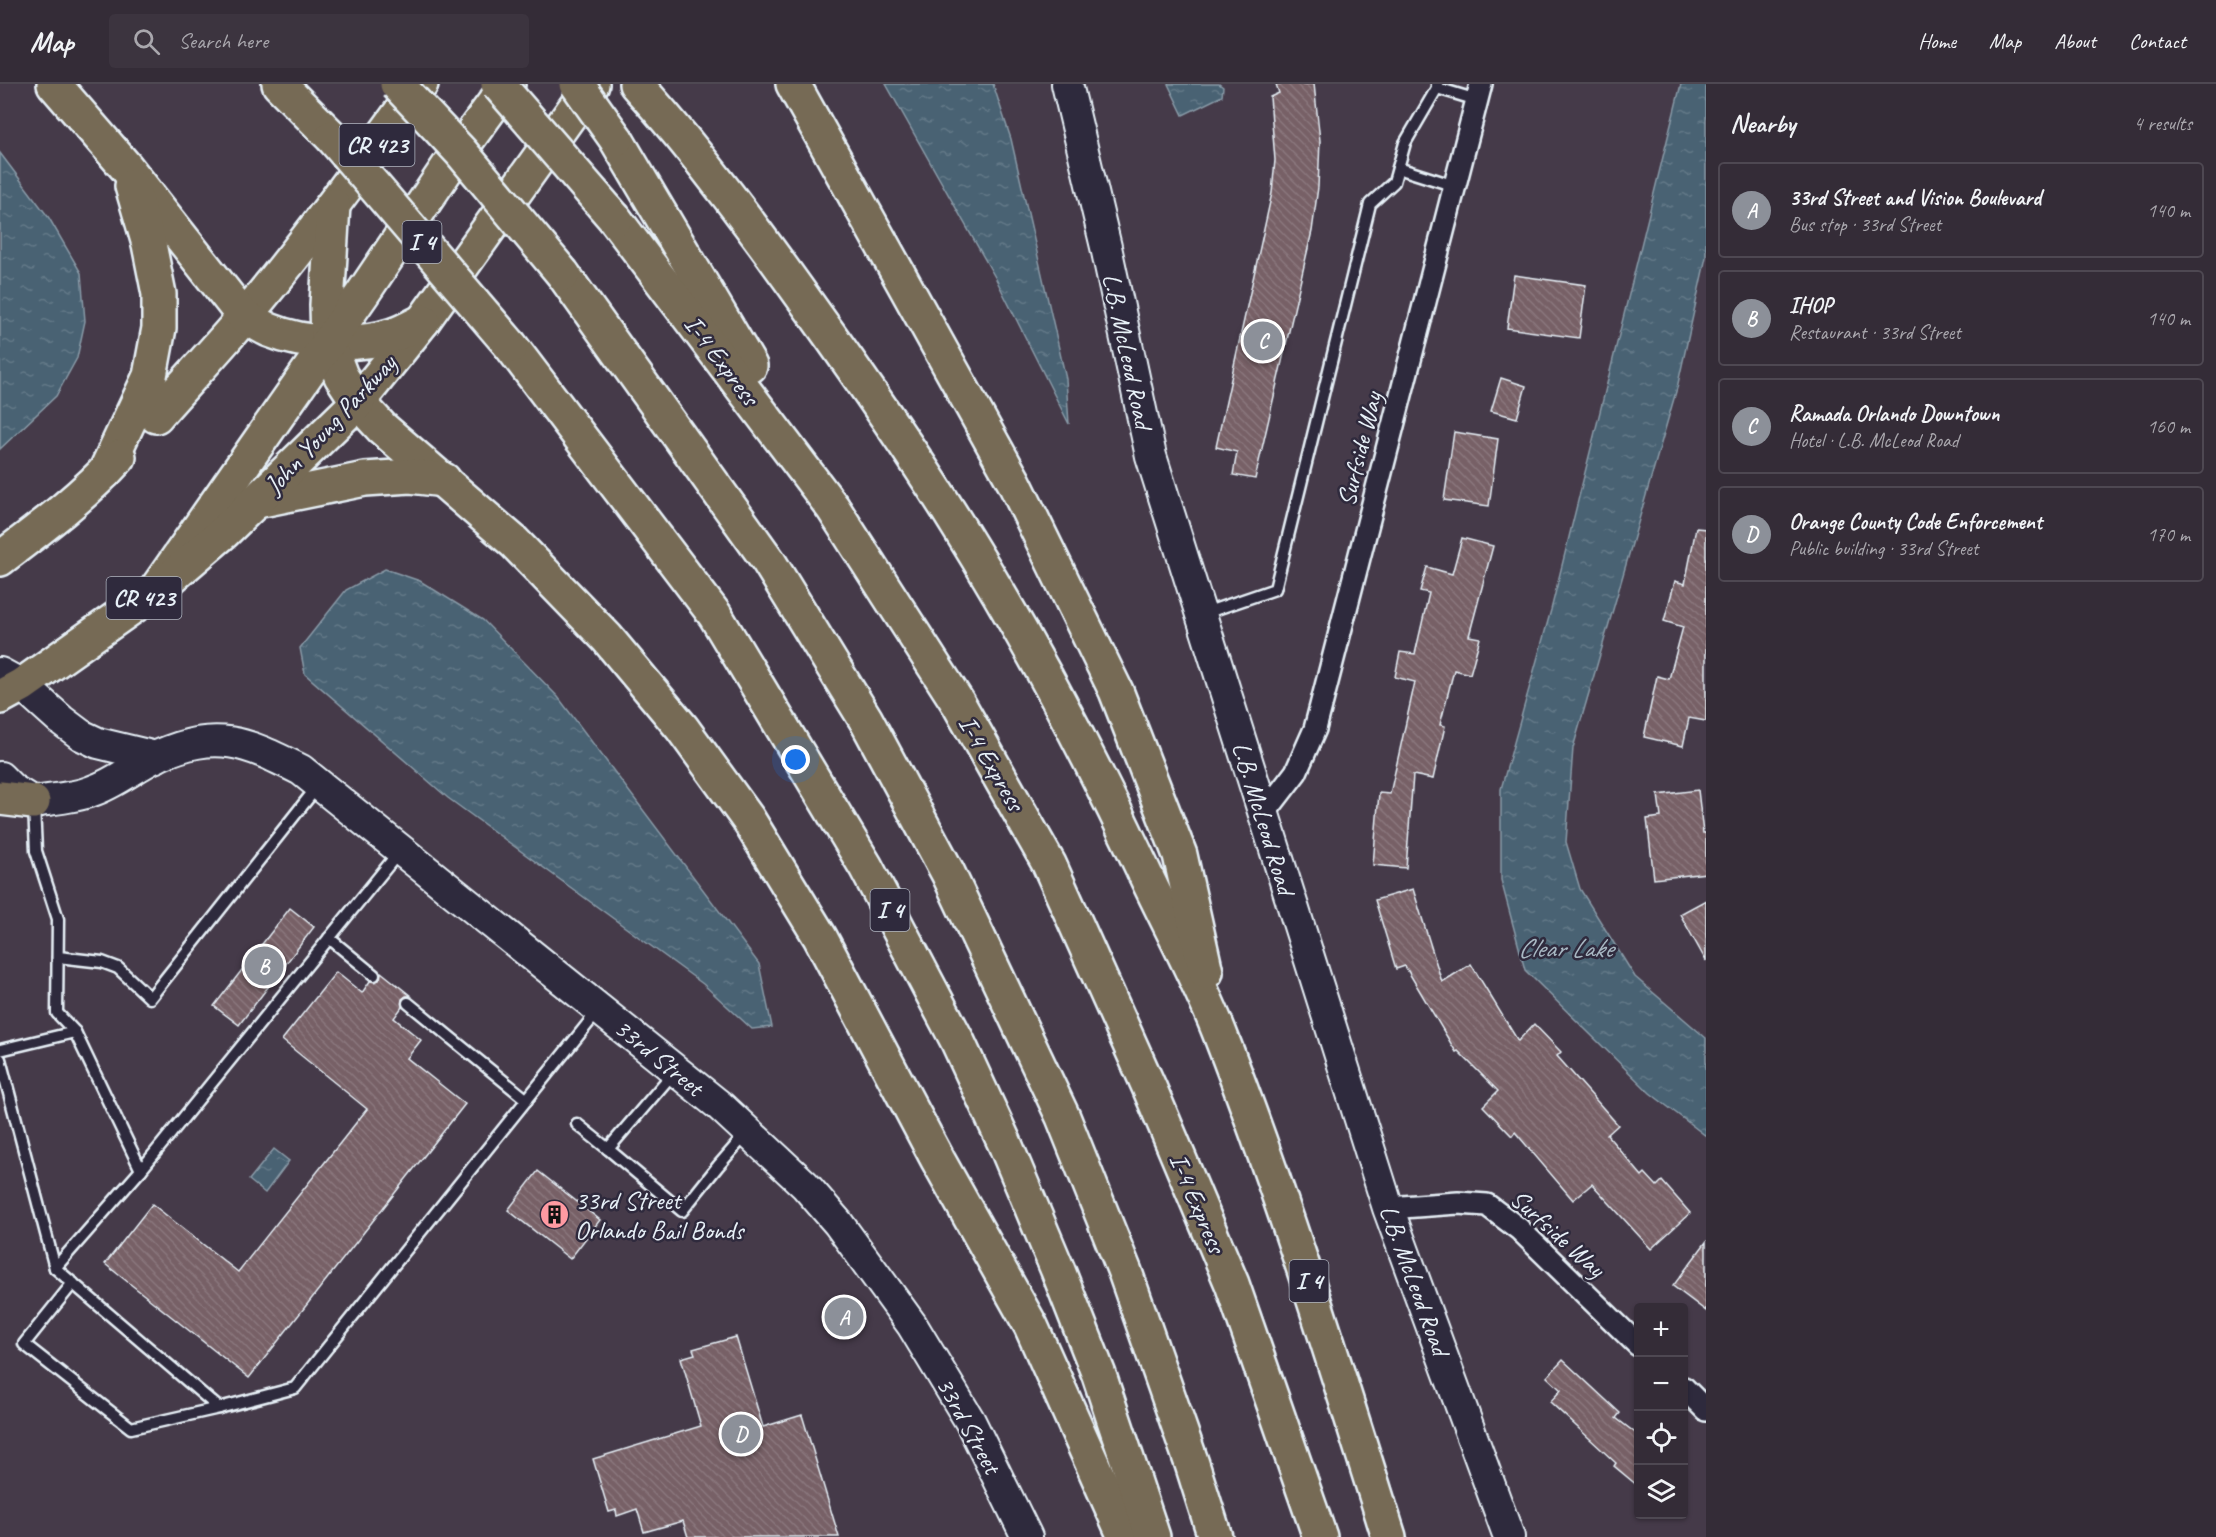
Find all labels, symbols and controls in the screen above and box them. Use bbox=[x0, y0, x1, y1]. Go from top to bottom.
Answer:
search box bbox=[109, 14, 529, 68]
text: Map bbox=[30, 24, 73, 59]
icon: search bbox=[130, 25, 163, 58]
text: Search here bbox=[178, 27, 268, 55]
text: Home bbox=[1918, 28, 1956, 54]
text: Map bbox=[1989, 28, 2021, 54]
text: About bbox=[2054, 28, 2096, 54]
text: Contact bbox=[2129, 28, 2186, 54]
text: Nearby bbox=[1730, 107, 1795, 140]
text: 4 results bbox=[2133, 111, 2192, 136]
road number: CR 423 bbox=[340, 124, 415, 166]
text: 33rd Street and Vision Boulevard bbox=[1789, 184, 2041, 212]
text: A bbox=[1746, 198, 1757, 223]
text: 140 m bbox=[2147, 198, 2190, 223]
text: Bus stop · 33rd Street bbox=[1789, 212, 1941, 237]
road number: I 4 bbox=[402, 221, 442, 263]
street label: L.B. McLeod Road bbox=[1095, 270, 1161, 435]
text: IHOP bbox=[1789, 292, 1832, 320]
text: B bbox=[1746, 306, 1757, 331]
text: 140 m bbox=[2147, 306, 2190, 331]
street label: I-4 Express bbox=[677, 308, 768, 414]
pin: C bbox=[1244, 318, 1282, 364]
text: Restaurant · 33rd Street bbox=[1789, 320, 1961, 345]
street label: John Young Parkway bbox=[256, 346, 405, 502]
street label: Surfside Way bbox=[1329, 387, 1390, 510]
text: Ramada Orlando Downtown bbox=[1789, 400, 1999, 428]
text: C bbox=[1747, 414, 1756, 439]
text: 160 m bbox=[2147, 414, 2190, 439]
text: Hotel · L.B. McLeod Road bbox=[1789, 428, 1959, 453]
text: Orange County Code Enforcement bbox=[1789, 508, 2042, 536]
text: D bbox=[1746, 522, 1757, 547]
text: 170 m bbox=[2147, 522, 2190, 547]
text: Public building · 33rd Street bbox=[1789, 536, 1978, 561]
road number: CR 423 bbox=[106, 577, 182, 619]
street label: I-4 Express bbox=[951, 709, 1033, 819]
street label: L.B. McLeod Road bbox=[1225, 738, 1303, 902]
your location bbox=[781, 745, 810, 774]
road number: I 4 bbox=[870, 889, 910, 931]
water label: Clear Lake bbox=[1518, 931, 1616, 965]
pin: B bbox=[244, 944, 284, 988]
street label: 33rd Street bbox=[607, 1011, 712, 1105]
street label: I-4 Express bbox=[1162, 1148, 1234, 1260]
street label: Surfside Way bbox=[1503, 1182, 1613, 1286]
place label: 33rd Street Orlando Bail Bonds bbox=[575, 1184, 746, 1247]
building icon: 33rd Street Orlando Bail Bonds bbox=[538, 1199, 570, 1231]
street label: L.B. McLeod Road bbox=[1372, 1200, 1458, 1364]
road number: I 4 bbox=[1290, 1260, 1328, 1302]
pin: A bbox=[824, 1294, 864, 1340]
map controls bbox=[1634, 1303, 1688, 1519]
button: + bbox=[1634, 1303, 1688, 1357]
button: − bbox=[1634, 1357, 1688, 1411]
street label: 33rd Street bbox=[929, 1371, 1010, 1481]
button: locate bbox=[1634, 1411, 1688, 1465]
pin: D bbox=[722, 1412, 760, 1456]
button: layers bbox=[1634, 1465, 1688, 1519]

